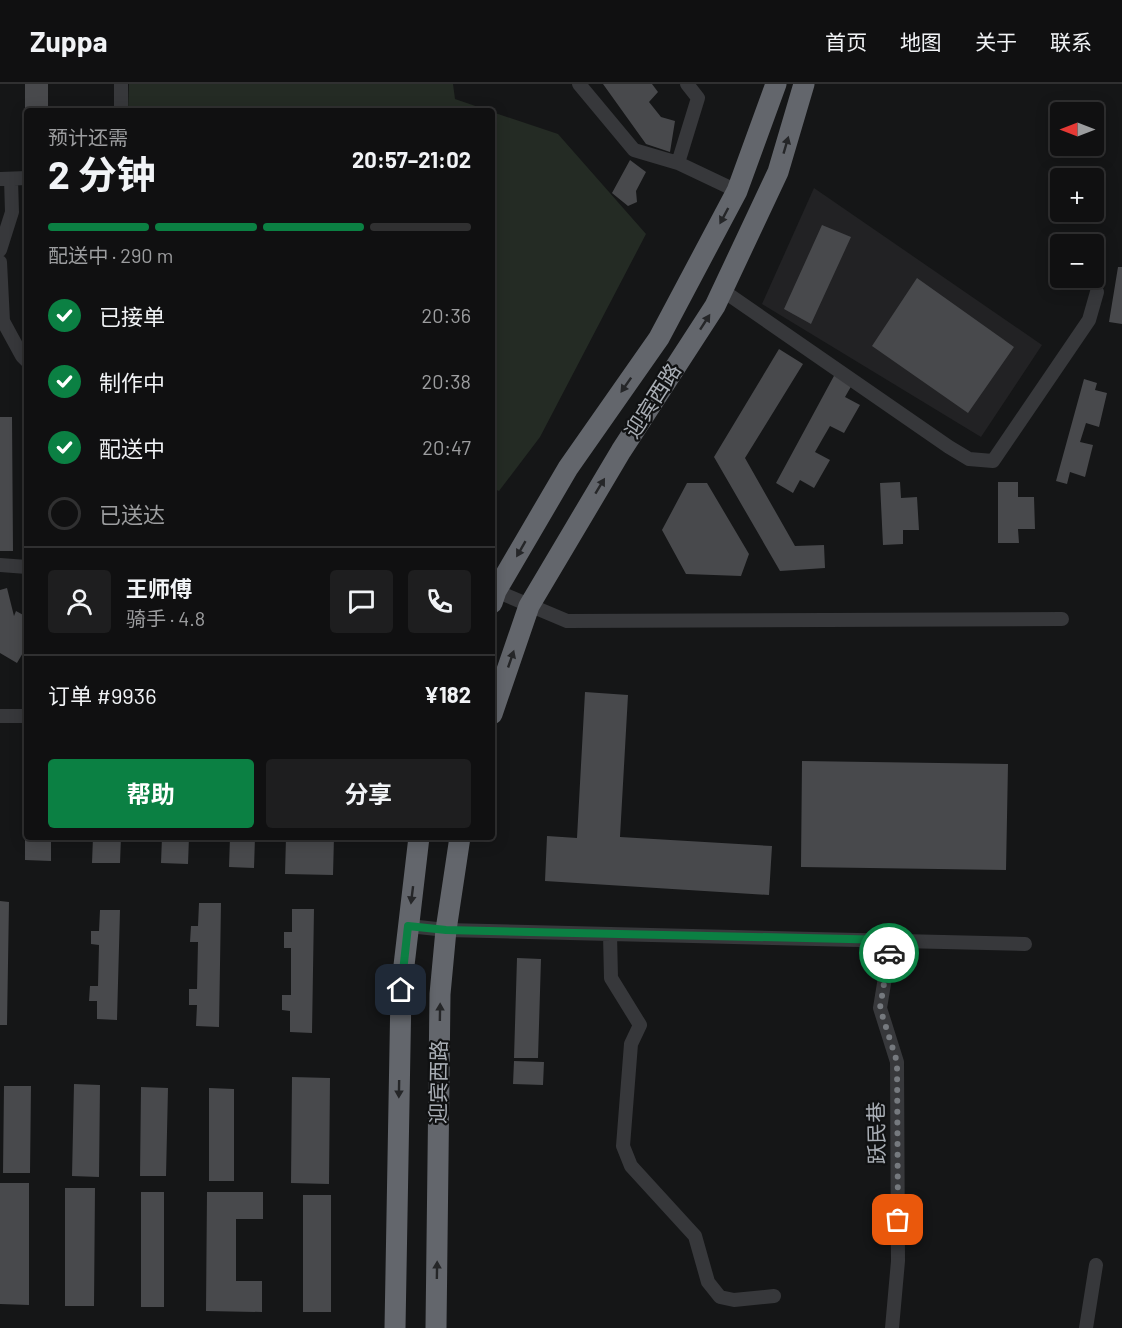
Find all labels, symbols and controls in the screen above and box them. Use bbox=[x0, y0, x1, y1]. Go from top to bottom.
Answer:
text: Zuppa bbox=[30, 24, 107, 58]
text: 首页 bbox=[825, 29, 867, 54]
text: 地图 bbox=[900, 29, 942, 54]
text: 关于 bbox=[975, 29, 1017, 54]
text: 联系 bbox=[1050, 29, 1092, 54]
north arrow bbox=[1050, 102, 1104, 156]
map controls bbox=[1050, 102, 1104, 288]
text: 预计还需 bbox=[48, 125, 128, 149]
one-way arrow bbox=[782, 136, 791, 154]
text: 20:57–21:02 bbox=[352, 146, 471, 172]
text: 2 分钟 bbox=[48, 150, 156, 197]
button: + bbox=[1050, 168, 1104, 222]
one-way arrow bbox=[719, 208, 728, 225]
button: − bbox=[1050, 234, 1104, 288]
text: 配送中 · 290 m bbox=[48, 243, 173, 267]
icon: check bbox=[48, 299, 81, 332]
text: 已接单 bbox=[99, 303, 165, 329]
text: 20:36 bbox=[422, 303, 471, 327]
one-way arrow bbox=[699, 314, 710, 330]
street label: 迎宾西路 bbox=[618, 358, 685, 442]
icon: check bbox=[48, 365, 81, 398]
text: 制作中 bbox=[99, 369, 165, 395]
text: 20:38 bbox=[421, 369, 471, 393]
one-way arrow bbox=[620, 376, 632, 392]
icon: check bbox=[48, 431, 81, 464]
text: 配送中 bbox=[99, 435, 165, 461]
text: 20:47 bbox=[422, 435, 471, 459]
one-way arrow bbox=[595, 477, 605, 494]
text: 已送达 bbox=[99, 501, 165, 527]
one-way arrow bbox=[516, 541, 526, 558]
button: person bbox=[48, 570, 111, 633]
button: chat bbox=[330, 570, 393, 633]
button: phone bbox=[408, 570, 471, 633]
text: 王师傅 bbox=[126, 575, 192, 601]
text: 骑手 · 4.8 bbox=[126, 606, 205, 630]
one-way arrow bbox=[507, 650, 516, 668]
text: ¥182 bbox=[424, 681, 471, 707]
text: 订单 #9936 bbox=[48, 682, 156, 708]
button: 帮助 bbox=[48, 759, 254, 828]
button: 分享 bbox=[266, 759, 471, 828]
one-way arrow bbox=[407, 886, 417, 905]
courier bbox=[859, 923, 919, 983]
icon: car bbox=[873, 937, 906, 970]
pin bbox=[375, 964, 426, 1015]
icon: home bbox=[384, 973, 417, 1006]
one-way arrow bbox=[435, 1002, 445, 1021]
street label: 迎宾西路 bbox=[424, 1040, 451, 1124]
one-way arrow bbox=[394, 1080, 404, 1099]
street label: 跃民巷 bbox=[862, 1101, 889, 1165]
pin bbox=[872, 1194, 923, 1245]
icon: bag bbox=[881, 1203, 914, 1236]
one-way arrow bbox=[432, 1260, 442, 1279]

